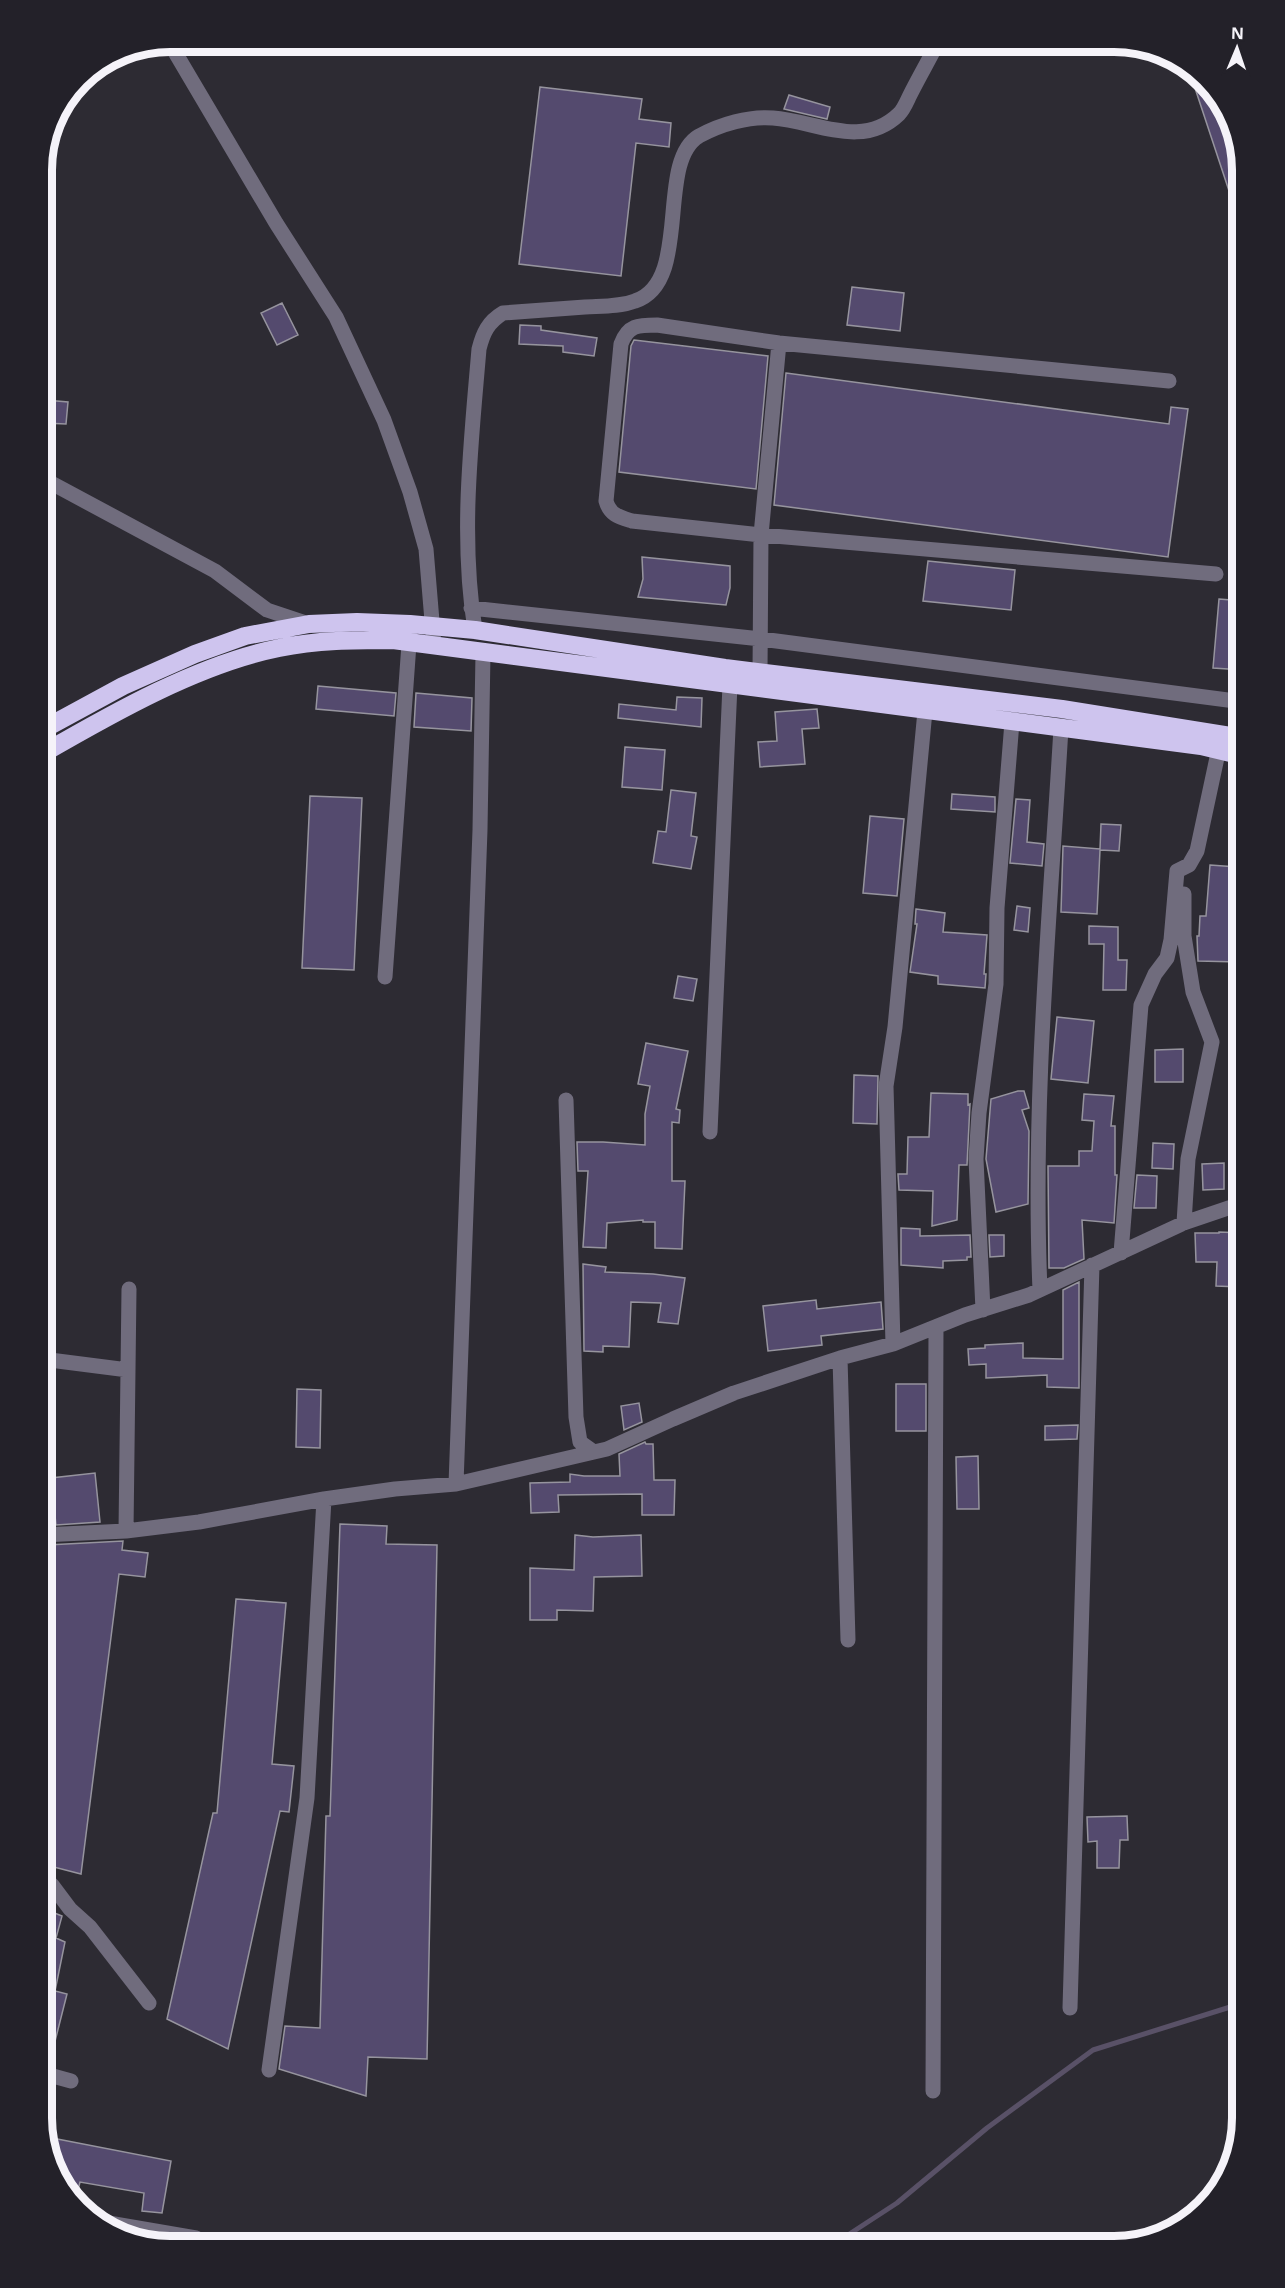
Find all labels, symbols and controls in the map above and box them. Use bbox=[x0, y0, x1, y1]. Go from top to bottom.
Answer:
north arrow bbox=[1207, 18, 1267, 78]
text: N bbox=[1231, 22, 1244, 44]

